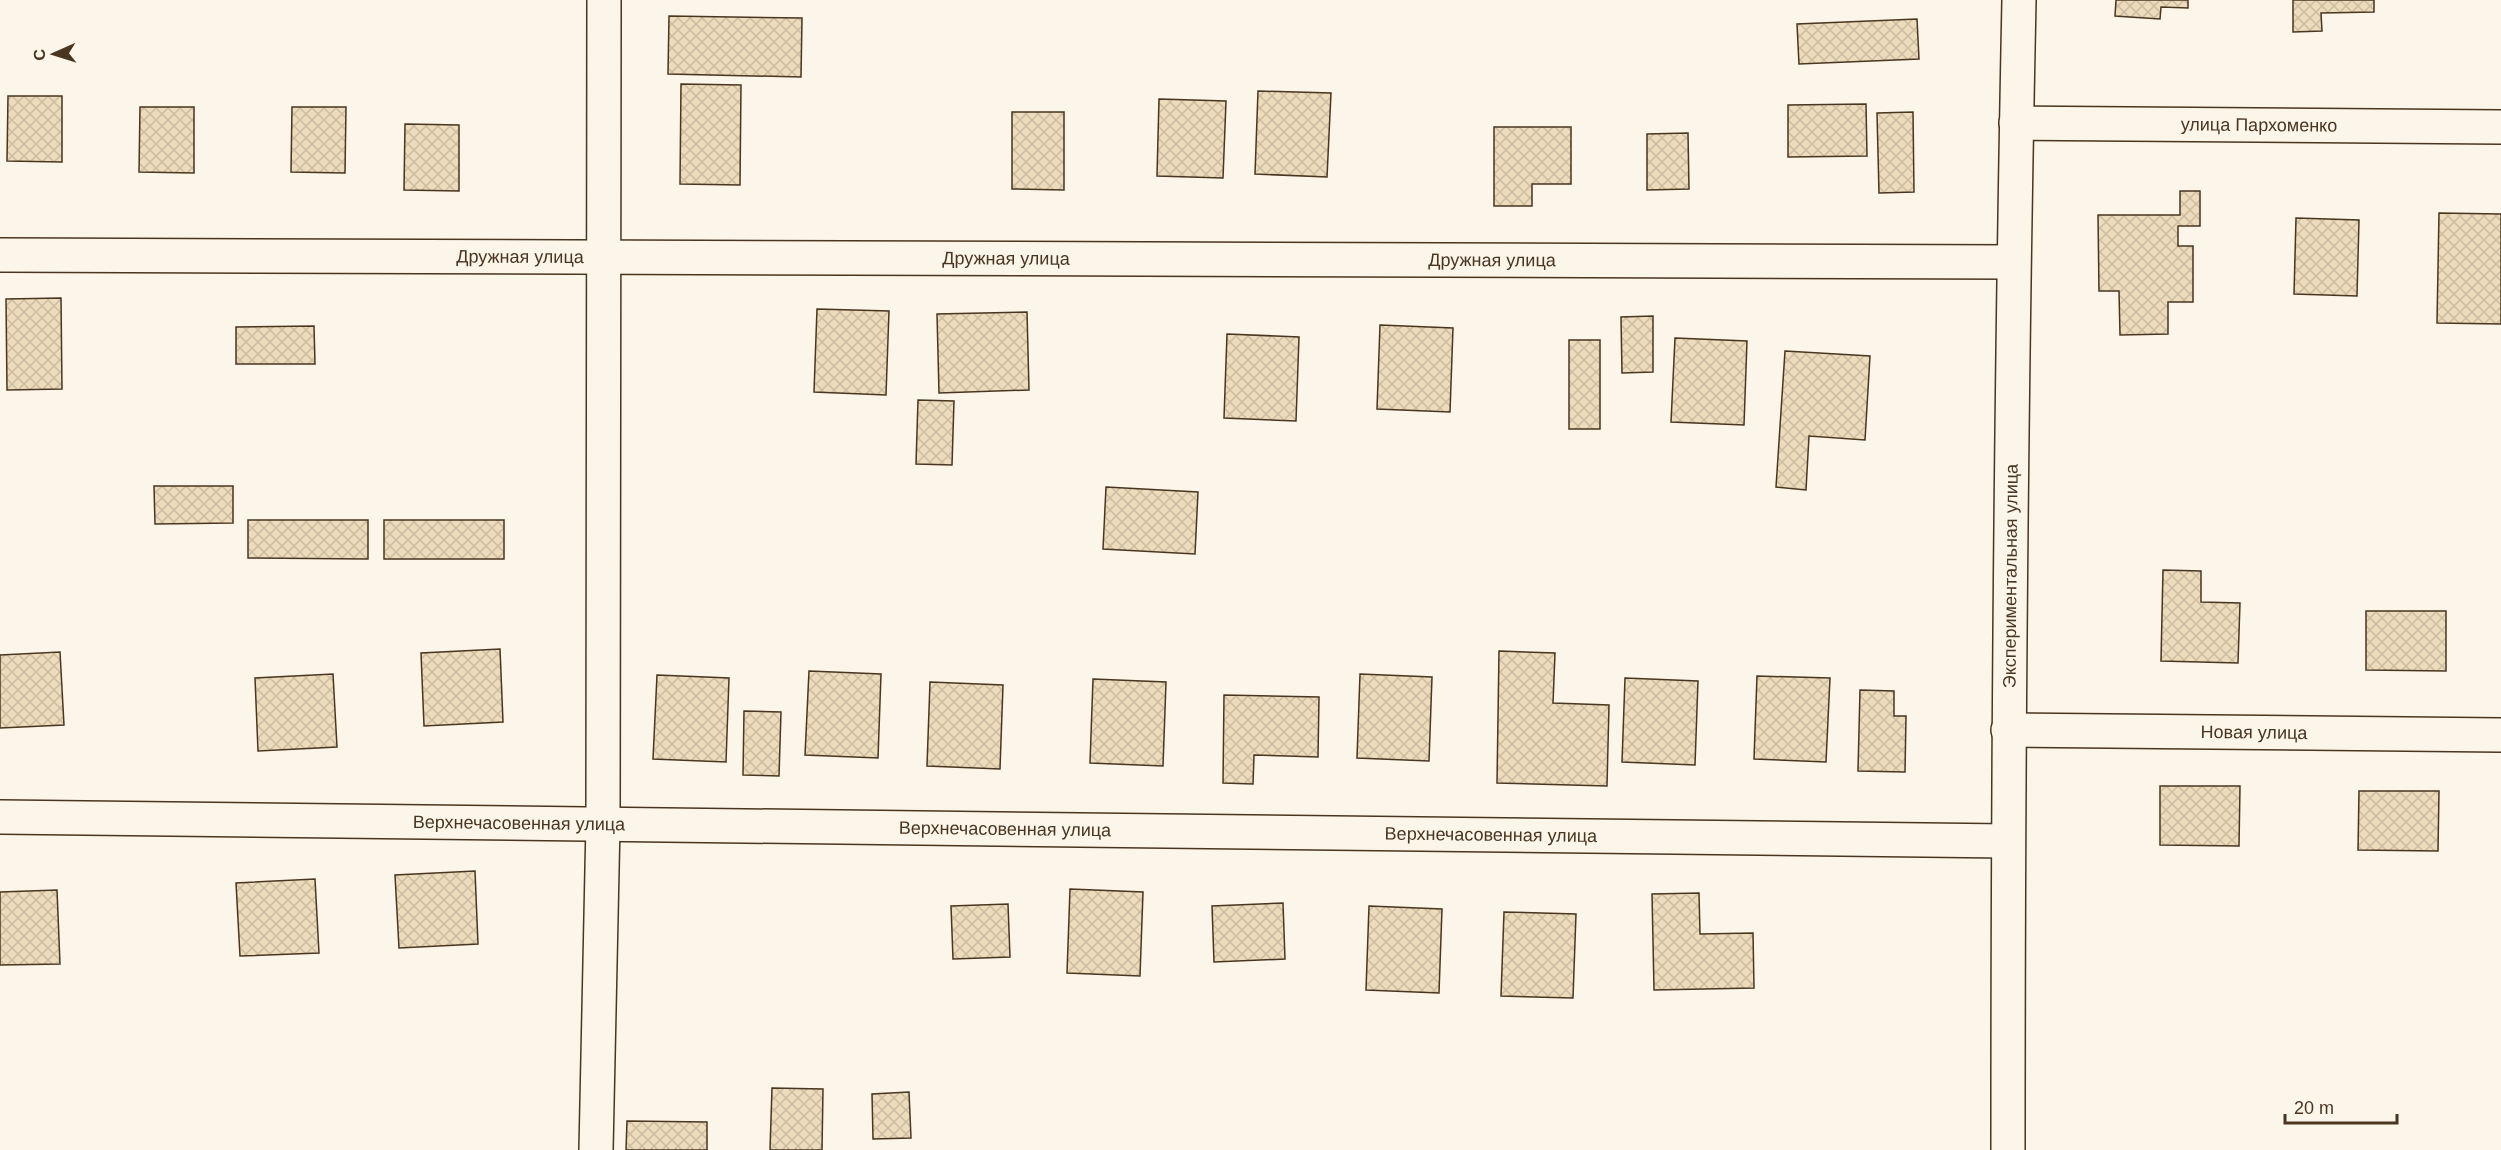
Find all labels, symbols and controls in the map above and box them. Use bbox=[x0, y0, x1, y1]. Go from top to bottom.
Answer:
north arrow bbox=[24, 24, 84, 84]
text: С bbox=[31, 48, 48, 61]
street label: улица Пархоменко bbox=[2181, 114, 2337, 136]
street label: Дружная улица bbox=[456, 247, 585, 267]
street label: Дружная улица bbox=[942, 248, 1071, 269]
street label: Дружная улица bbox=[1428, 250, 1557, 270]
street label: Экспериментальная улица bbox=[2000, 463, 2022, 688]
street label: Новая улица bbox=[2201, 722, 2308, 743]
street label: Верхнечасовенная улица bbox=[413, 812, 626, 834]
street label: Верхнечасовенная улица bbox=[899, 818, 1112, 840]
street label: Верхнечасовенная улица bbox=[1385, 824, 1598, 846]
scale bar bbox=[2285, 1087, 2398, 1125]
text: 20 m bbox=[2294, 1098, 2334, 1118]

